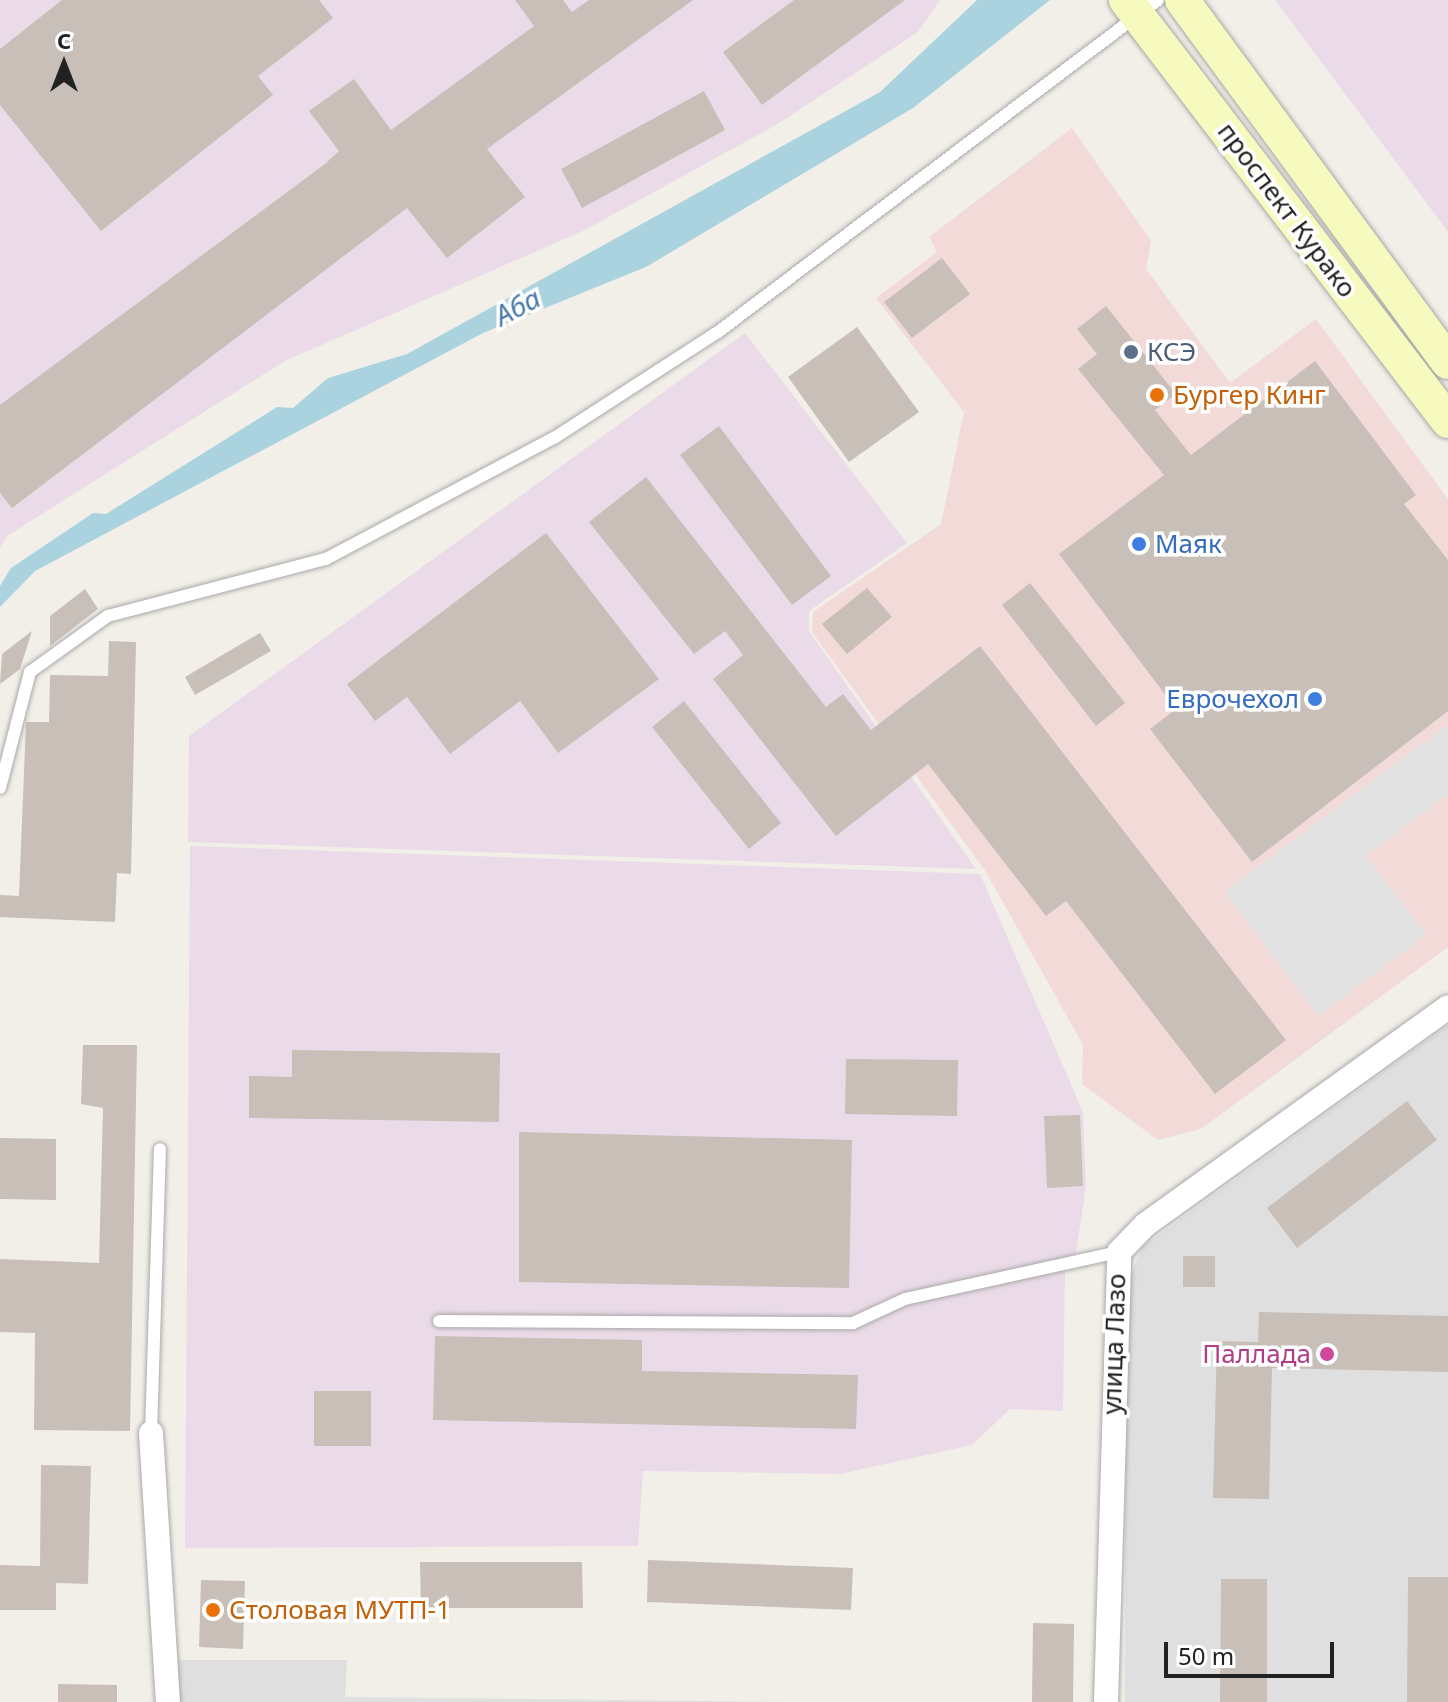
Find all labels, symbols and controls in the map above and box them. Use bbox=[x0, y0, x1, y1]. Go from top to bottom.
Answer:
north arrow bbox=[24, 24, 104, 104]
text: С bbox=[57, 25, 71, 55]
street label: проспект Курако bbox=[1211, 116, 1363, 304]
water label: Аба bbox=[488, 280, 546, 332]
place label: КСЭ bbox=[1147, 336, 1196, 368]
marker: КСЭ bbox=[1122, 343, 1140, 361]
place label: Бургер Кинг bbox=[1173, 379, 1326, 411]
marker: Бургер Кинг bbox=[1148, 386, 1166, 404]
place label: Маяк bbox=[1155, 528, 1222, 560]
marker: Маяк bbox=[1130, 535, 1148, 553]
place label: Еврочехол bbox=[1166, 683, 1299, 715]
marker: Еврочехол bbox=[1306, 690, 1324, 708]
street label: улица Лазо bbox=[1096, 1273, 1132, 1415]
place label: Паллада bbox=[1202, 1338, 1311, 1370]
marker: Паллада bbox=[1318, 1345, 1336, 1363]
place label: Столовая МУТП-1 bbox=[229, 1594, 451, 1626]
marker: Столовая МУТП-1 bbox=[204, 1601, 222, 1619]
scale bar bbox=[1168, 1626, 1338, 1676]
text: 50 m bbox=[1178, 1639, 1234, 1672]

